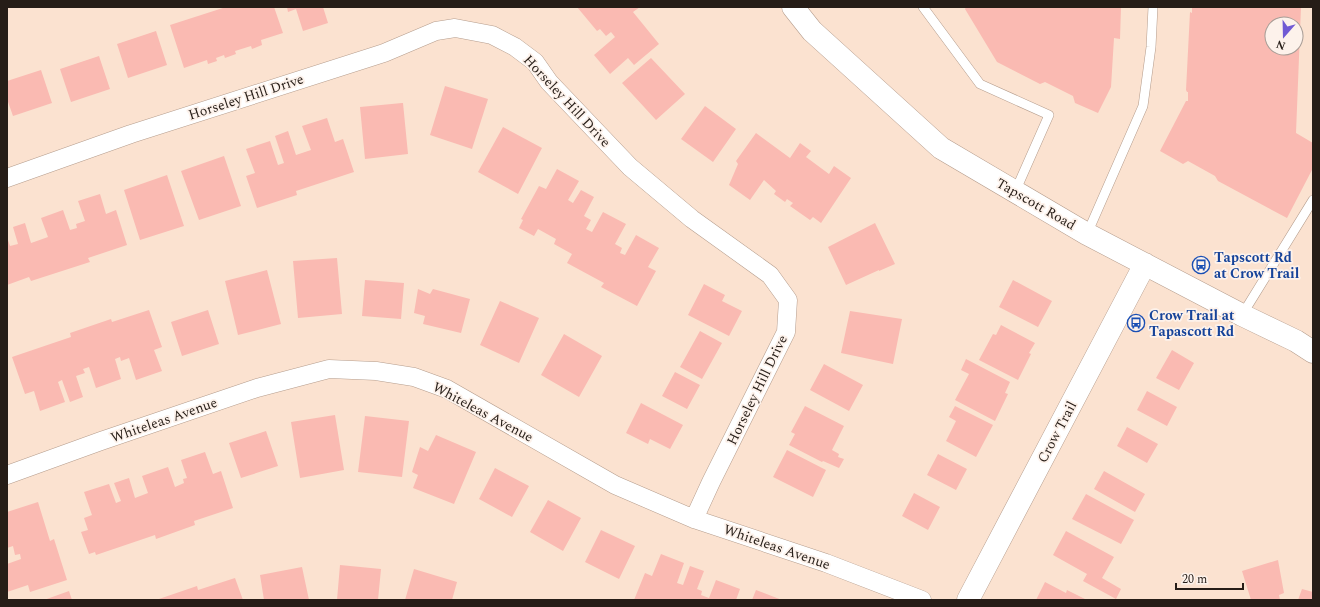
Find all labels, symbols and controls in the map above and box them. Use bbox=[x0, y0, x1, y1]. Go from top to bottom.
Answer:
north arrow bbox=[1264, 16, 1304, 56]
text: N bbox=[1274, 35, 1288, 54]
street label: Horseley Hill Drive bbox=[518, 50, 616, 152]
street label: Horseley Hill Drive bbox=[186, 68, 307, 126]
street label: Tapscott Road bbox=[992, 173, 1080, 235]
place label: Tapscott Rd at Crow Trail bbox=[1214, 247, 1300, 284]
bus stop icon: Tapscott Rd at Crow Trail bbox=[1191, 255, 1211, 275]
place label: Crow Trail at Tapascott Rd bbox=[1149, 305, 1235, 342]
bus stop icon: Crow Trail at Tapascott Rd bbox=[1126, 313, 1146, 333]
street label: Horseley Hill Drive bbox=[721, 331, 793, 449]
street label: Whiteleas Avenue bbox=[429, 377, 537, 448]
street label: Whiteleas Avenue bbox=[108, 392, 220, 448]
street label: Crow Trail bbox=[1032, 397, 1082, 467]
street label: Whiteleas Avenue bbox=[721, 519, 833, 575]
scale bar bbox=[1176, 565, 1243, 591]
text: 20 m bbox=[1182, 570, 1207, 589]

